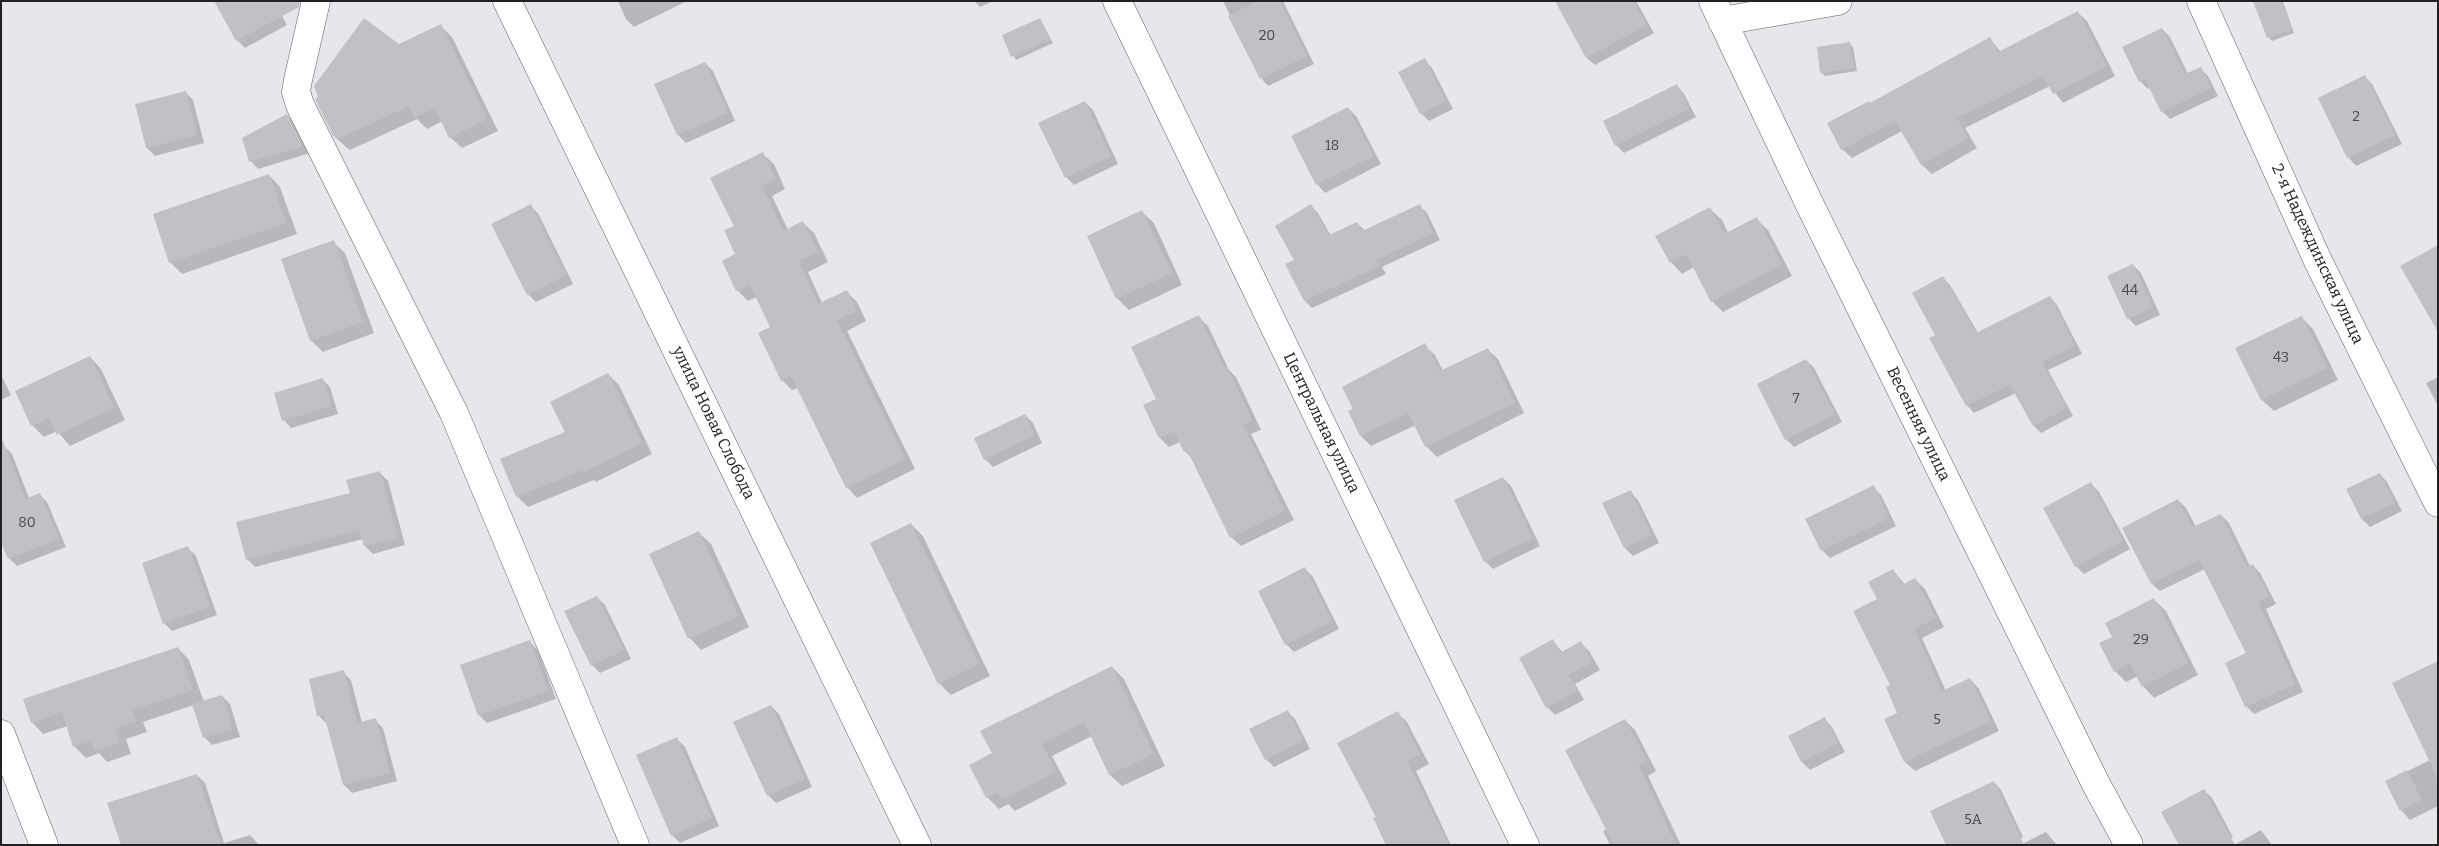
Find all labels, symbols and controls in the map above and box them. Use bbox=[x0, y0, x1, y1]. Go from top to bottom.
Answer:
house number: 20 bbox=[1259, 28, 1275, 44]
house number: 2 bbox=[2352, 109, 2360, 125]
house number: 18 bbox=[1325, 138, 1339, 154]
street label: 2-я Надеждинская улица bbox=[2267, 161, 2367, 347]
house number: 44 bbox=[2122, 283, 2138, 299]
street label: улица Новая Слобода bbox=[668, 343, 758, 503]
street label: Центральная улица bbox=[1279, 350, 1363, 496]
house number: 43 bbox=[2273, 350, 2289, 366]
street label: Весенняя улица bbox=[1882, 364, 1954, 484]
house number: 7 bbox=[1792, 391, 1800, 407]
house number: 80 bbox=[18, 515, 36, 531]
house number: 29 bbox=[2133, 632, 2149, 648]
house number: 5 bbox=[1933, 712, 1941, 728]
house number: 5А bbox=[1964, 812, 1982, 828]

